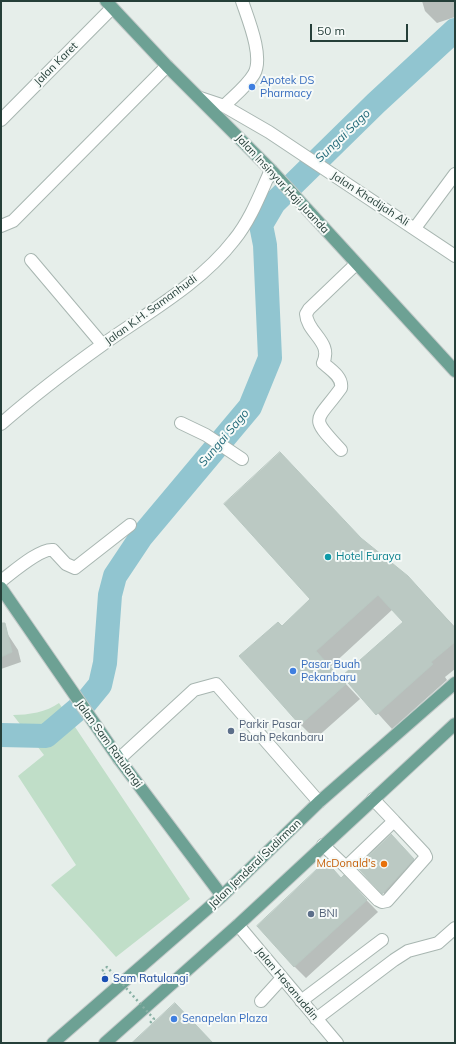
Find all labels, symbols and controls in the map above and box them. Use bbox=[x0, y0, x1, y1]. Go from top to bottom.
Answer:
scale bar bbox=[312, 16, 410, 42]
text: 50 m bbox=[317, 23, 345, 38]
street label: Jalan Karet bbox=[32, 40, 80, 88]
place label: Apotek DS Pharmacy bbox=[260, 74, 314, 100]
marker: Apotek DS Pharmacy bbox=[247, 82, 257, 92]
water label: Sungai Sago bbox=[313, 106, 373, 166]
street label: Jalan Insinyur Haji Juanda bbox=[233, 132, 331, 236]
street label: Jalan Khadijah Ali bbox=[329, 169, 411, 229]
street label: Jalan K.H. Samanhudi bbox=[102, 272, 200, 348]
water label: Sungai Sago bbox=[196, 406, 252, 470]
place label: Hotel Furaya bbox=[336, 550, 401, 564]
marker: Hotel Furaya bbox=[323, 552, 333, 562]
place label: Pasar Buah Pekanbaru bbox=[301, 658, 360, 684]
marker: Pasar Buah Pekanbaru bbox=[288, 666, 298, 676]
street label: Jalan Sam Ratulangi bbox=[73, 698, 145, 790]
place label: Parkir Pasar Buah Pekanbaru bbox=[239, 718, 324, 744]
marker: Parkir Pasar Buah Pekanbaru bbox=[226, 726, 236, 736]
street label: Jalan Jenderal Sudirman bbox=[206, 817, 304, 911]
place label: McDonald's bbox=[316, 857, 376, 871]
marker: McDonald's bbox=[379, 859, 389, 869]
place label: BNI bbox=[319, 907, 338, 921]
marker: BNI bbox=[306, 909, 316, 919]
street label: Jalan Hasanuddin bbox=[253, 945, 321, 1023]
place label: Sam Ratulangi bbox=[113, 972, 188, 986]
marker: Sam Ratulangi bbox=[100, 974, 110, 984]
place label: Senapelan Plaza bbox=[182, 1012, 268, 1026]
marker: Senapelan Plaza bbox=[169, 1014, 179, 1024]

